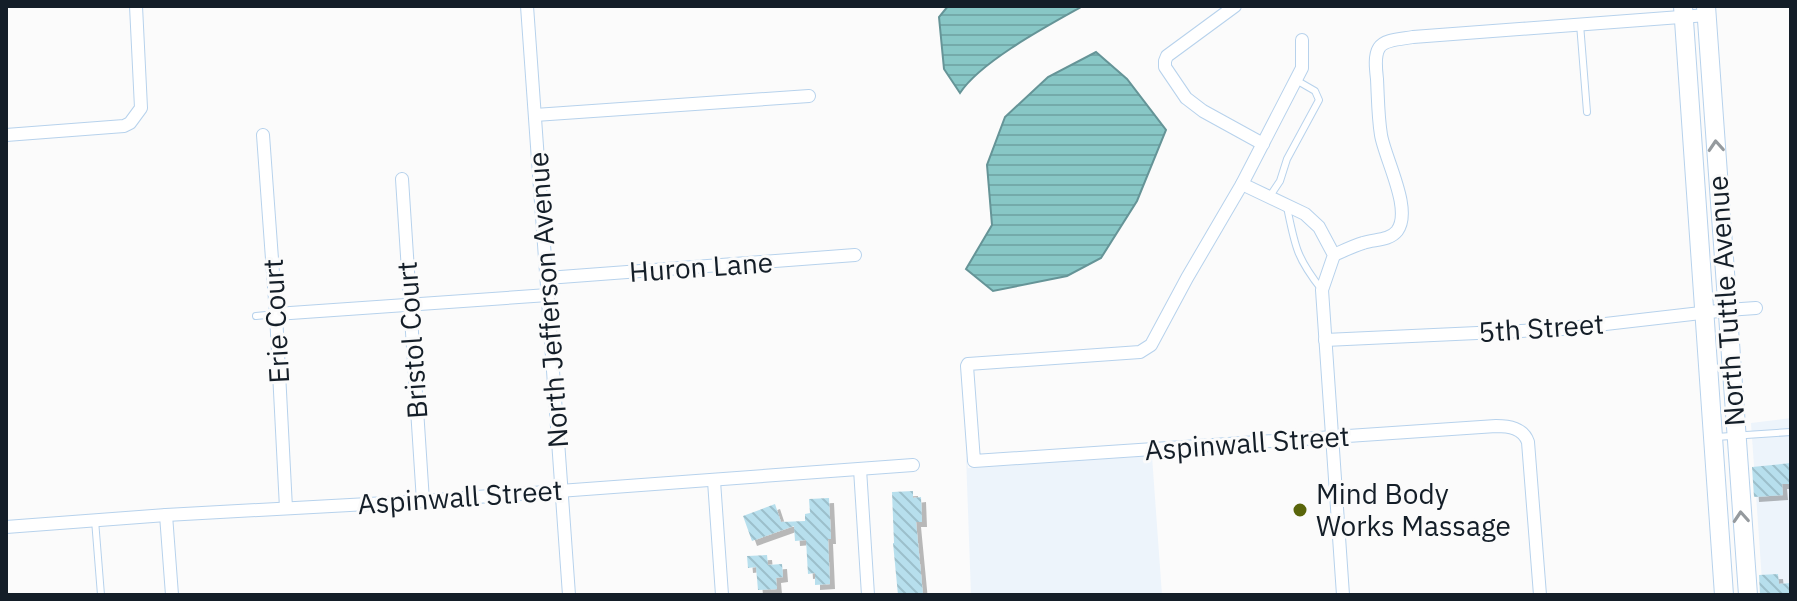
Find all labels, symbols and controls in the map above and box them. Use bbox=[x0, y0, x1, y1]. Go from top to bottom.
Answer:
one-way arrow bbox=[1708, 139, 1725, 152]
street label: North Jefferson Avenue bbox=[519, 151, 576, 449]
street label: North Tuttle Avenue bbox=[1698, 174, 1753, 428]
street label: Huron Lane bbox=[628, 243, 774, 290]
street label: Erie Court bbox=[254, 258, 297, 384]
street label: Bristol Court bbox=[388, 260, 435, 420]
street label: 5th Street bbox=[1477, 305, 1605, 350]
street label: Aspinwall Street bbox=[1143, 417, 1351, 468]
street label: Aspinwall Street bbox=[356, 471, 564, 522]
place label: Mind Body Works Massage bbox=[1316, 475, 1511, 544]
marker: Mind Body Works Massage bbox=[1291, 501, 1309, 519]
one-way arrow bbox=[1733, 510, 1750, 523]

